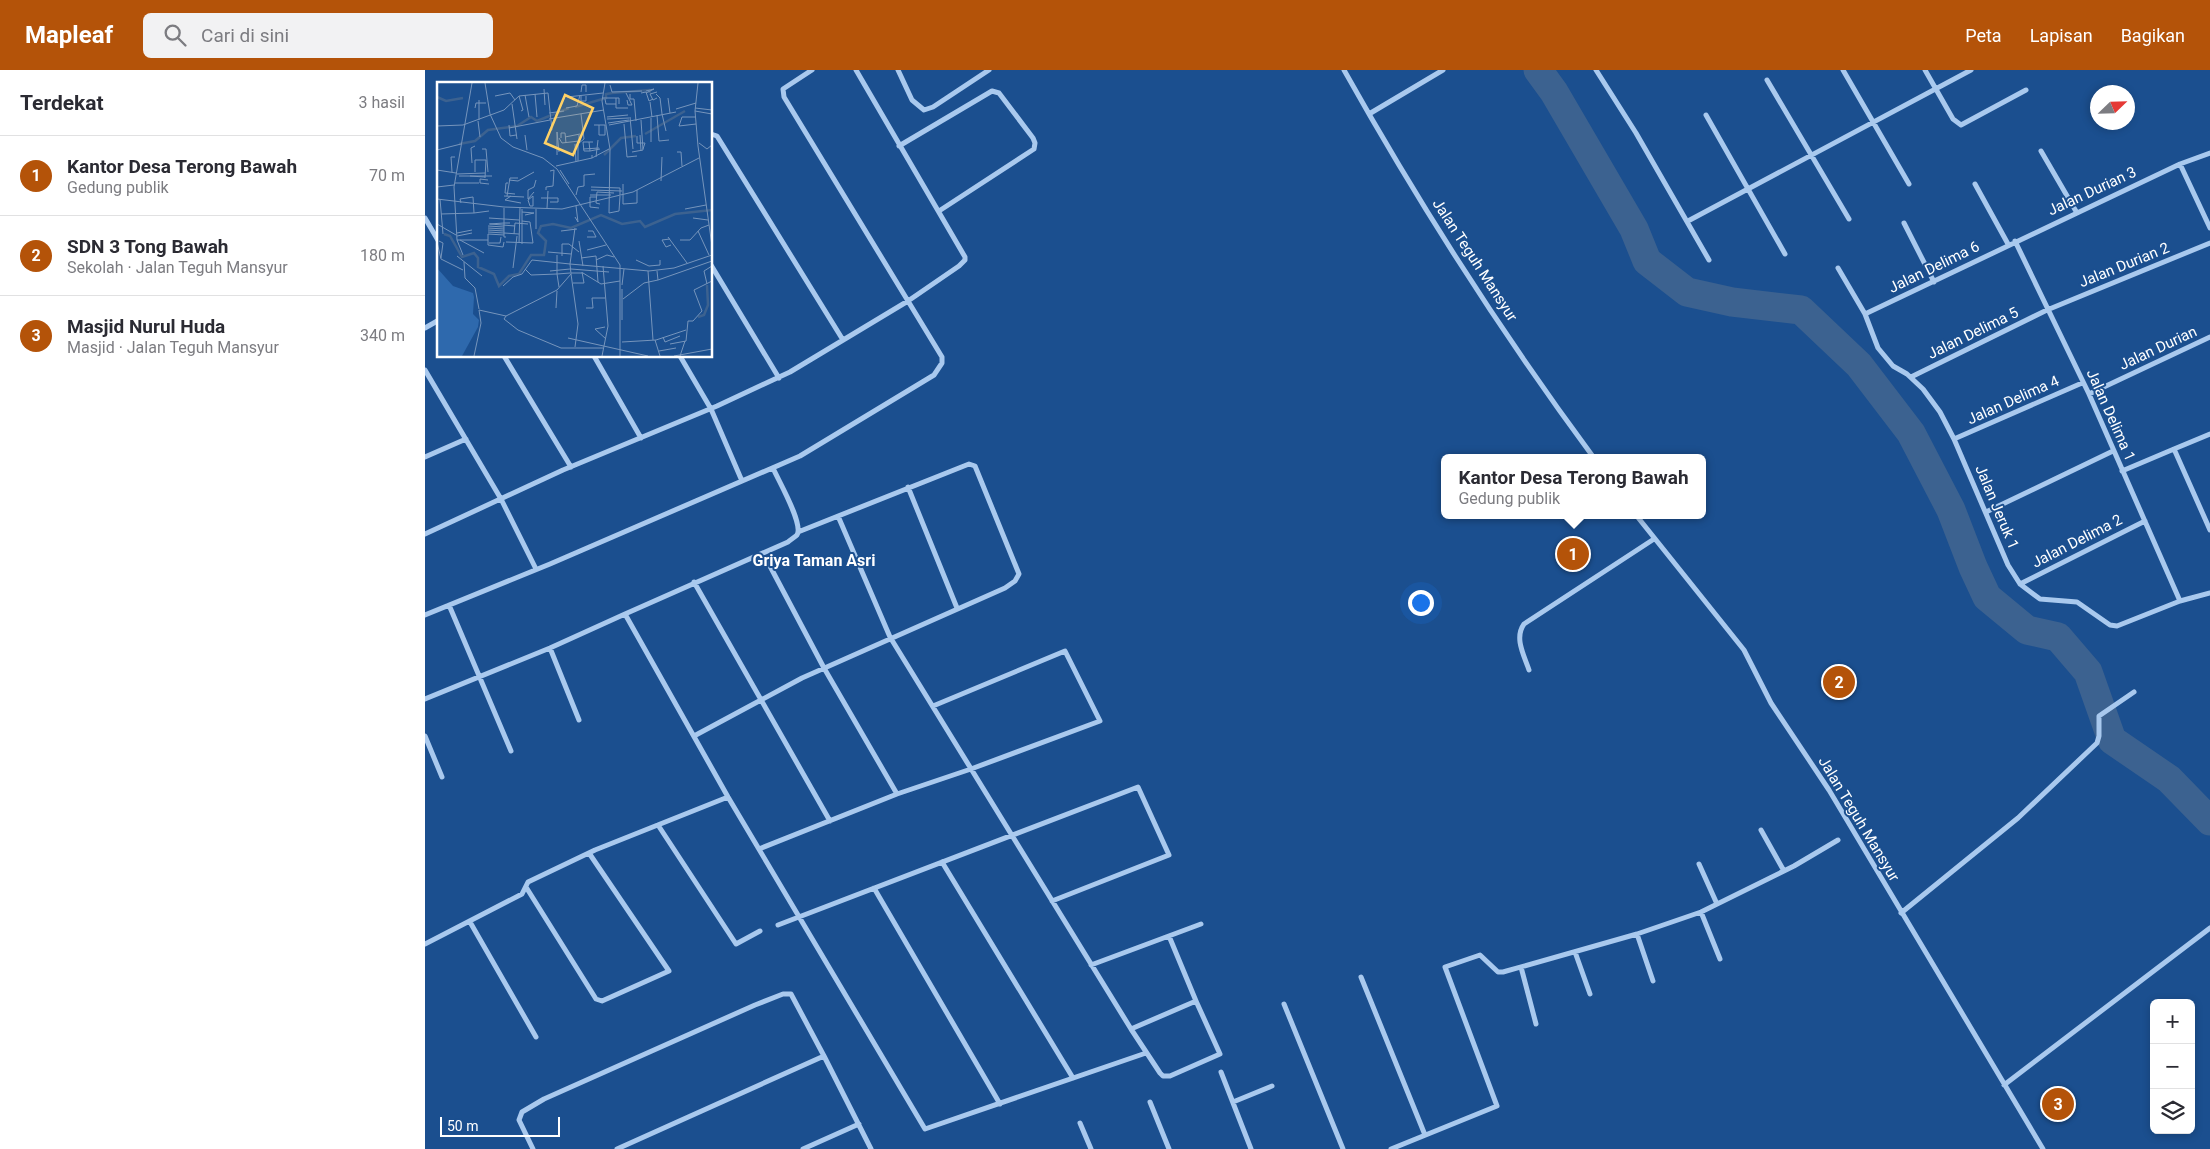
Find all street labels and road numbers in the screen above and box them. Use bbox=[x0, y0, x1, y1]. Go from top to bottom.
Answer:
street label: Jalan Durian 3 bbox=[2045, 163, 2139, 219]
street label: Jalan Teguh Mansyur bbox=[1429, 195, 1521, 325]
street label: Jalan Delima 6 bbox=[1886, 237, 1982, 297]
street label: Jalan Durian 2 bbox=[2076, 239, 2172, 291]
street label: Jalan Delima 5 bbox=[1925, 303, 2021, 363]
street label: Jalan Durian bbox=[2116, 322, 2200, 374]
street label: Jalan Delima 1 bbox=[2083, 366, 2139, 464]
street label: Jalan Delima 4 bbox=[1964, 371, 2062, 428]
street label: Jalan Jeruk 1 bbox=[1971, 462, 2023, 552]
street label: Jalan Delima 2 bbox=[2029, 511, 2125, 571]
street label: Jalan Teguh Mansyur bbox=[1815, 753, 1903, 885]

